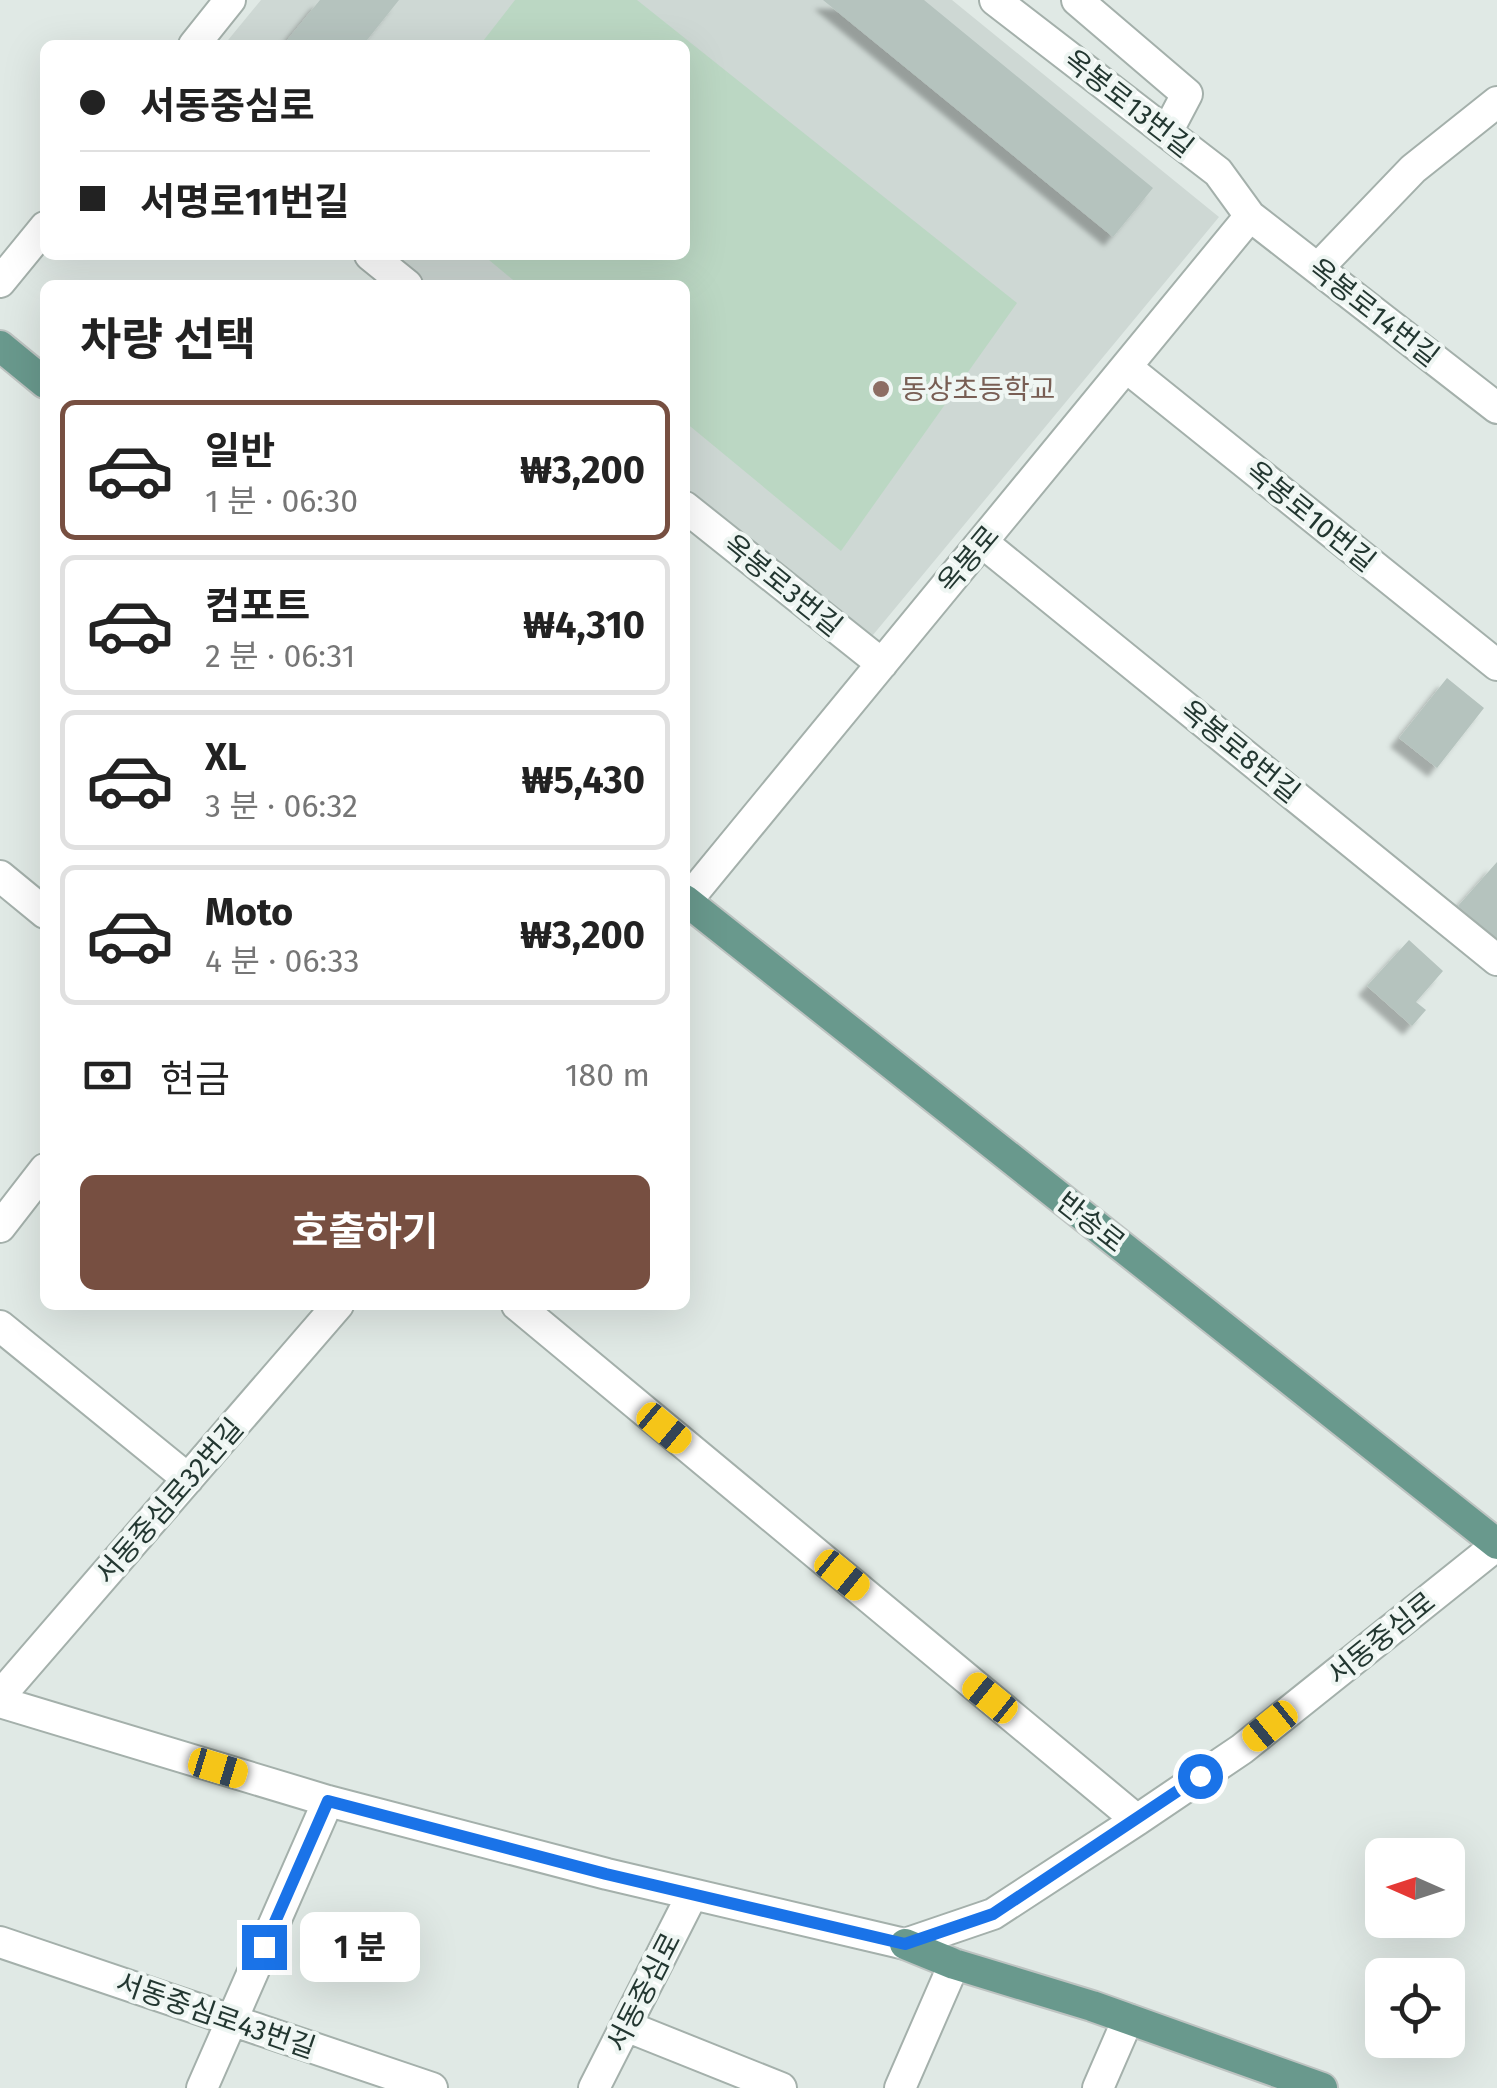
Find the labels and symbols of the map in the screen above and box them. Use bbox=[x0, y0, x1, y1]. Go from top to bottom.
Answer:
street label: 옥봉로13번길 bbox=[1057, 43, 1200, 164]
street label: 옥봉로14번길 bbox=[1302, 251, 1445, 373]
place label: 동상초등학교 bbox=[901, 373, 1056, 406]
marker: 동상초등학교 bbox=[870, 378, 892, 400]
street label: 옥봉로10번길 bbox=[1239, 454, 1382, 578]
street label: 옥봉로 bbox=[931, 519, 1006, 600]
street label: 옥봉로3번길 bbox=[717, 528, 849, 643]
street label: 옥봉로8번길 bbox=[1173, 693, 1306, 810]
street label: 반송로 bbox=[1050, 1186, 1131, 1259]
car bbox=[631, 1397, 697, 1459]
street label: 서동중심로32번길 bbox=[89, 1412, 250, 1591]
car bbox=[809, 1544, 875, 1606]
street label: 서동중심로 bbox=[1321, 1585, 1442, 1692]
car bbox=[957, 1667, 1023, 1729]
car bbox=[1237, 1695, 1303, 1757]
car bbox=[185, 1745, 251, 1791]
route start bbox=[1178, 1754, 1223, 1799]
north arrow bbox=[1365, 1838, 1465, 1938]
callout: 1 분 bbox=[299, 1912, 419, 1982]
route end bbox=[242, 1925, 287, 1970]
street label: 서동중심로 bbox=[600, 1927, 687, 2057]
street label: 서동중심로43번길 bbox=[112, 1966, 320, 2065]

